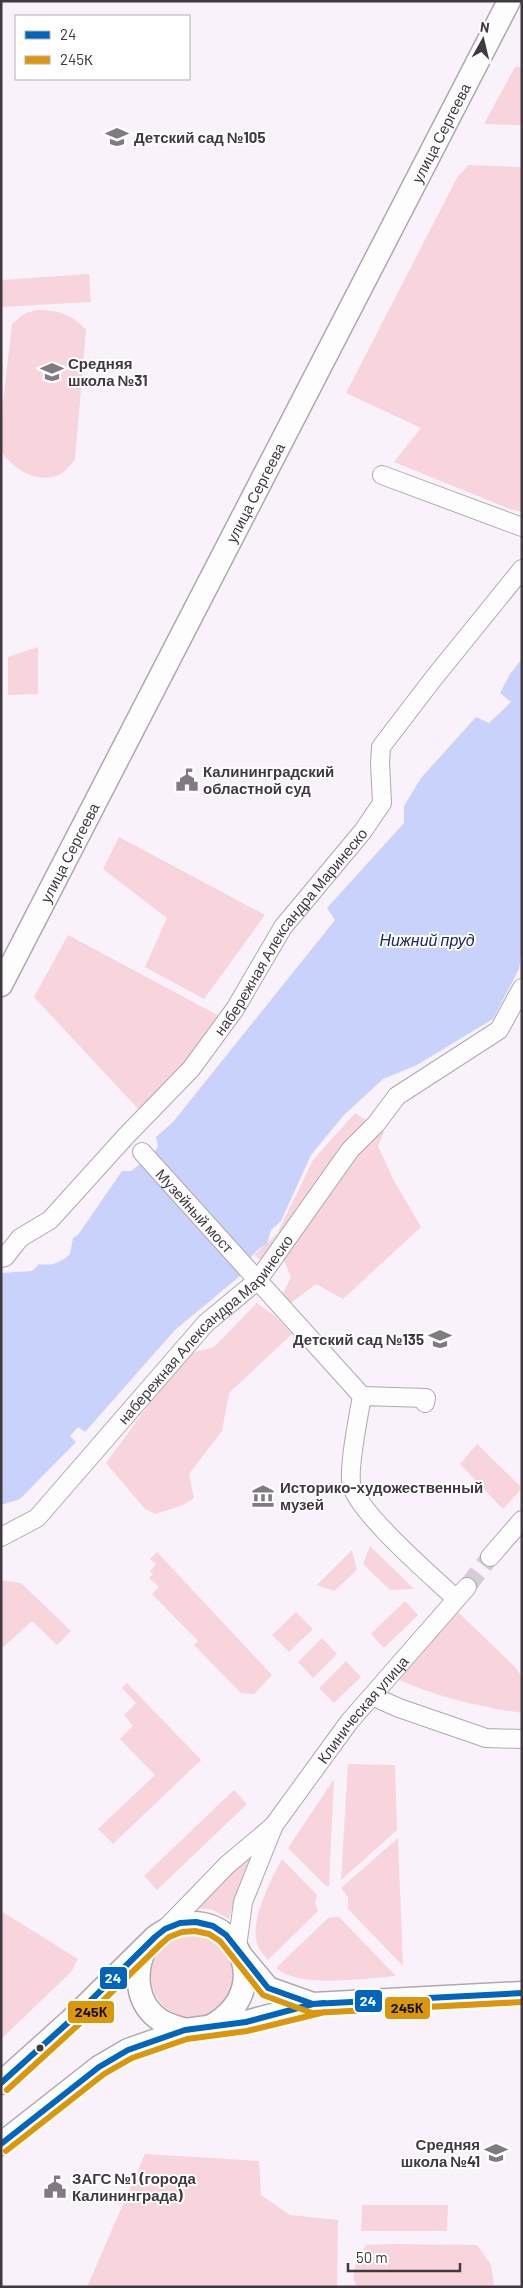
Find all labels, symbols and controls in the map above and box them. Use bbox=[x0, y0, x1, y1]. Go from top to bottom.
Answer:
legend bbox=[15, 15, 190, 80]
north arrow bbox=[458, 15, 508, 65]
text: N bbox=[479, 18, 491, 36]
text: 24 bbox=[60, 25, 76, 43]
text: 245К bbox=[60, 50, 93, 68]
street label: улица Сергеева bbox=[408, 79, 474, 186]
school or university icon: Детский сад №105 bbox=[104, 124, 130, 150]
place label: Детский сад №105 bbox=[134, 128, 266, 146]
place label: Средняя школа №31 bbox=[68, 354, 148, 389]
school or university icon: Средняя школа №31 bbox=[39, 359, 65, 385]
street label: улица Сергеева bbox=[222, 439, 289, 546]
place label: Калининградский областной суд bbox=[203, 762, 334, 797]
public building icon: Калининградский областной суд bbox=[174, 767, 200, 793]
street label: улица Сергеева bbox=[36, 799, 103, 906]
street label: набережная Александра Маринеско bbox=[210, 824, 371, 1038]
water label: Нижний пруд bbox=[379, 930, 475, 949]
street label: Музейный мост bbox=[152, 1165, 238, 1257]
street label: набережная Александра Маринеско bbox=[114, 1231, 296, 1427]
school or university icon: Детский сад №135 bbox=[427, 1326, 453, 1352]
place label: Детский сад №135 bbox=[293, 1330, 424, 1348]
place label: Историко-художественный музей bbox=[280, 1478, 483, 1513]
museum icon: Историко-художественный музей bbox=[250, 1483, 276, 1509]
street label: Клиническая улица bbox=[313, 1651, 412, 1767]
line badge: 24 bbox=[99, 1966, 128, 1990]
text: 24 bbox=[105, 1969, 121, 1986]
line badge: 24 bbox=[354, 1989, 383, 2013]
text: 24 bbox=[360, 1992, 376, 2009]
line badge: 245К bbox=[384, 1996, 431, 2020]
text: 245К bbox=[391, 1999, 424, 2016]
line badge: 245К bbox=[67, 2000, 115, 2024]
text: 245К bbox=[75, 2003, 108, 2020]
unlabelled marker bbox=[35, 2043, 45, 2053]
place label: Средняя школа №41 bbox=[401, 2135, 480, 2170]
school or university icon: Средняя школа №41 bbox=[483, 2140, 509, 2166]
place label: ЗАГС №1 (города Калининграда) bbox=[72, 2169, 196, 2204]
public building icon: ЗАГС №1 (города Калининграда) bbox=[42, 2174, 68, 2200]
scale bar bbox=[348, 2240, 460, 2272]
text: 50 m bbox=[356, 2248, 388, 2266]

